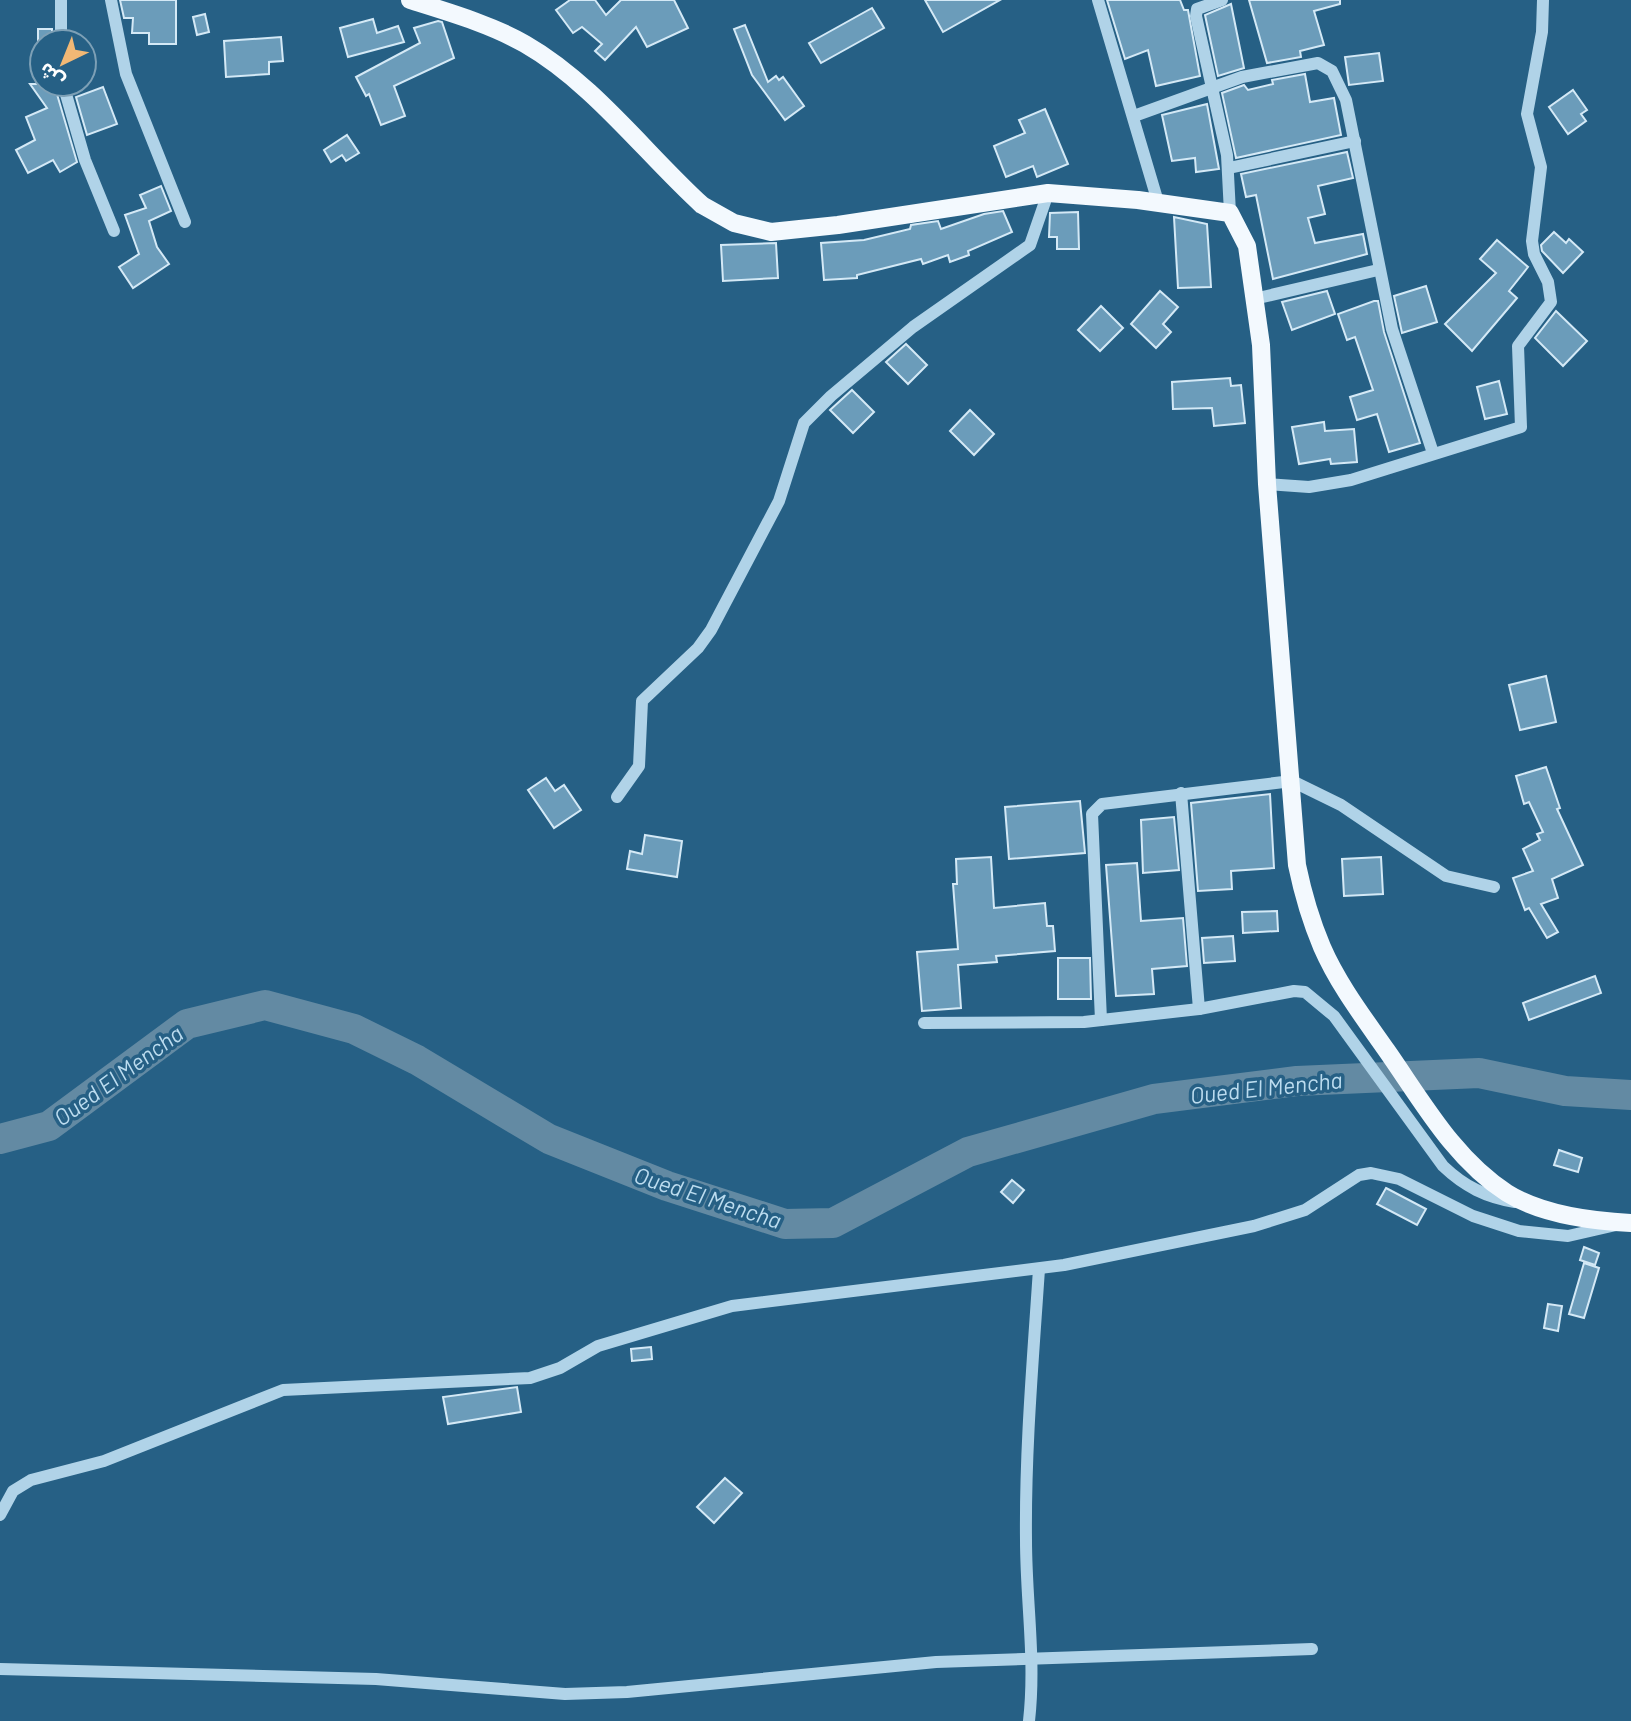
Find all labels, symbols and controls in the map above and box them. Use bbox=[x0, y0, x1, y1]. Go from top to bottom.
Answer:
north arrow bbox=[28, 28, 98, 98]
text: ش bbox=[34, 59, 68, 93]
water label: Oued El Mencha bbox=[48, 1019, 188, 1131]
water label: Oued El Mencha bbox=[1188, 1065, 1344, 1109]
water label: Oued El Mencha bbox=[631, 1160, 785, 1234]

